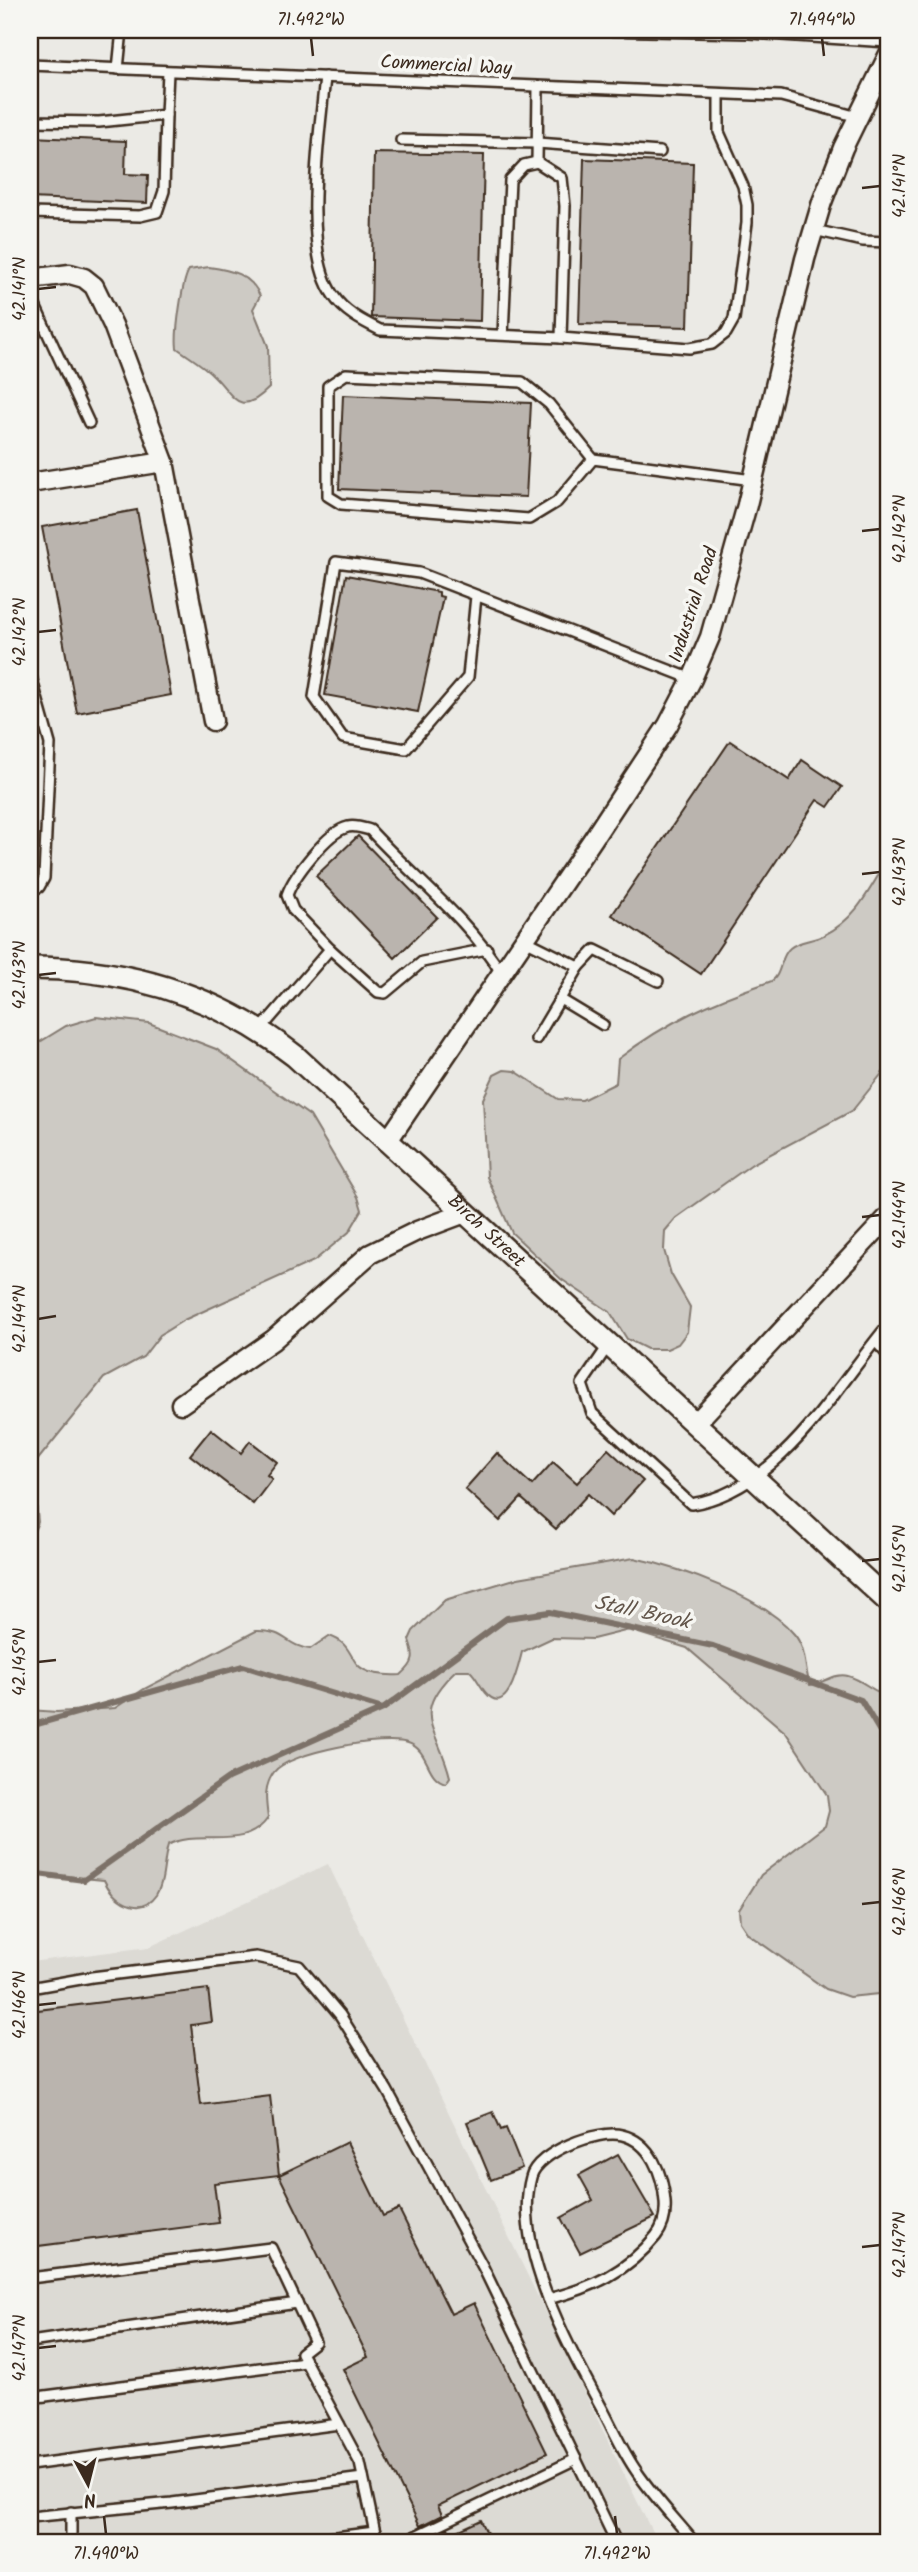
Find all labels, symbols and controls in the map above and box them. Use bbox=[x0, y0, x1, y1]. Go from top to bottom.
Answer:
text: 71.492°W bbox=[277, 6, 345, 35]
text: 71.494°W bbox=[788, 6, 856, 35]
street label: Commercial Way bbox=[379, 48, 514, 84]
text: 42.141°N bbox=[886, 154, 915, 218]
text: 42.141°N bbox=[6, 257, 35, 321]
text: 42.142°N bbox=[886, 495, 915, 563]
street label: Industrial Road bbox=[661, 543, 727, 667]
text: 42.142°N bbox=[6, 598, 35, 666]
text: 42.143°N bbox=[886, 838, 915, 906]
text: 42.143°N bbox=[6, 941, 35, 1009]
text: 42.144°N bbox=[886, 1181, 915, 1249]
street label: Birch Street bbox=[440, 1187, 532, 1276]
text: 42.144°N bbox=[6, 1285, 35, 1353]
text: 42.145°N bbox=[886, 1525, 915, 1593]
water label: Stall Brook bbox=[591, 1587, 696, 1640]
text: 42.145°N bbox=[6, 1628, 35, 1696]
text: 42.146°N bbox=[886, 1868, 915, 1936]
text: 42.146°N bbox=[6, 1971, 35, 2039]
text: 42.147°N bbox=[886, 2212, 915, 2278]
text: 42.147°N bbox=[6, 2315, 35, 2381]
north arrow bbox=[52, 2450, 122, 2520]
text: N bbox=[82, 2483, 98, 2515]
text: 71.490°W bbox=[73, 2540, 139, 2569]
text: 71.492°W bbox=[583, 2540, 651, 2569]

